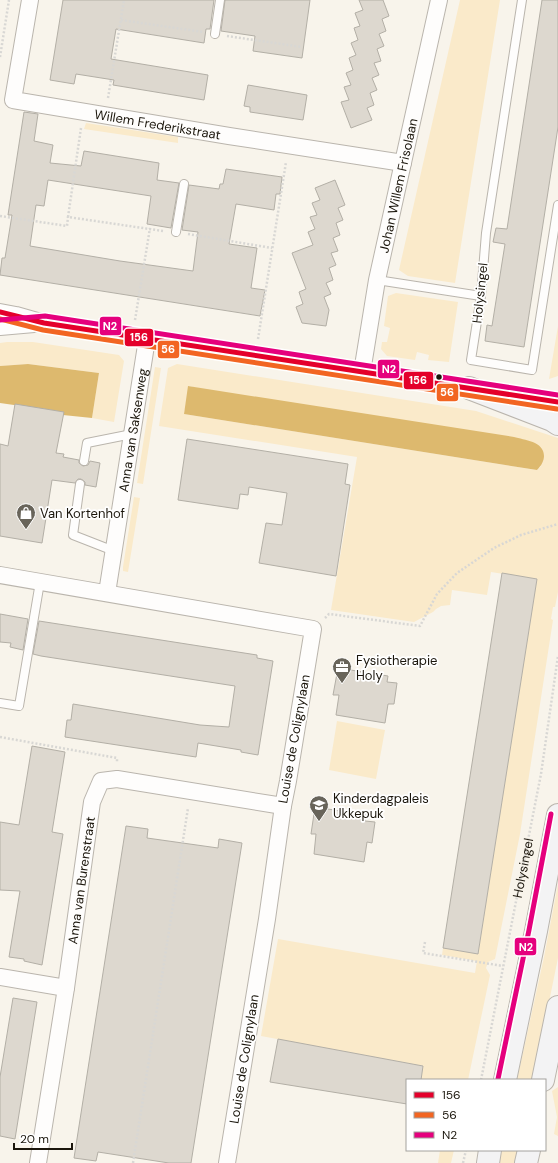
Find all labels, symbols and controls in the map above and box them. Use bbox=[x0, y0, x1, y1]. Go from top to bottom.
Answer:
street label: Willem Frederikstraat bbox=[93, 105, 222, 143]
street label: Johan Willem Frisolaan bbox=[375, 117, 421, 254]
street label: Holysingel bbox=[468, 262, 492, 324]
line badge: N2 bbox=[99, 316, 122, 336]
text: N2 bbox=[103, 319, 117, 333]
line badge: 156 bbox=[124, 328, 154, 347]
text: 156 bbox=[130, 330, 148, 344]
line badge: 56 bbox=[157, 340, 180, 359]
text: 56 bbox=[161, 342, 175, 356]
line badge: N2 bbox=[377, 359, 400, 379]
text: N2 bbox=[382, 362, 396, 376]
street label: Anna van Saksenweg bbox=[115, 367, 151, 493]
line badge: 156 bbox=[403, 371, 434, 390]
unlabelled marker bbox=[434, 372, 444, 382]
text: 156 bbox=[409, 373, 427, 387]
line badge: 56 bbox=[436, 383, 459, 402]
text: 56 bbox=[440, 385, 454, 399]
shop icon: Van Kortenhof bbox=[15, 502, 37, 530]
place label: Van Kortenhof bbox=[40, 505, 126, 522]
place label: Fysiotherapie Holy bbox=[356, 652, 437, 684]
office icon: Fysiotherapie Holy bbox=[331, 656, 353, 684]
street label: Louise de Colignylaan bbox=[274, 673, 314, 805]
place label: Kinderdagpaleis Ukkepuk bbox=[333, 790, 429, 822]
school or university icon: Kinderdagpaleis Ukkepuk bbox=[308, 794, 330, 822]
street label: Anna van Burenstraat bbox=[64, 815, 98, 945]
street label: Holysingel bbox=[508, 837, 537, 899]
line badge: N2 bbox=[514, 937, 537, 956]
text: N2 bbox=[519, 940, 533, 954]
street label: Louise de Colignylaan bbox=[225, 993, 263, 1125]
legend bbox=[406, 1079, 546, 1151]
text: 156 bbox=[442, 1087, 461, 1103]
text: 56 bbox=[442, 1107, 457, 1123]
scale bar bbox=[14, 1125, 72, 1151]
text: N2 bbox=[442, 1127, 457, 1143]
text: 20 m bbox=[20, 1131, 49, 1147]

